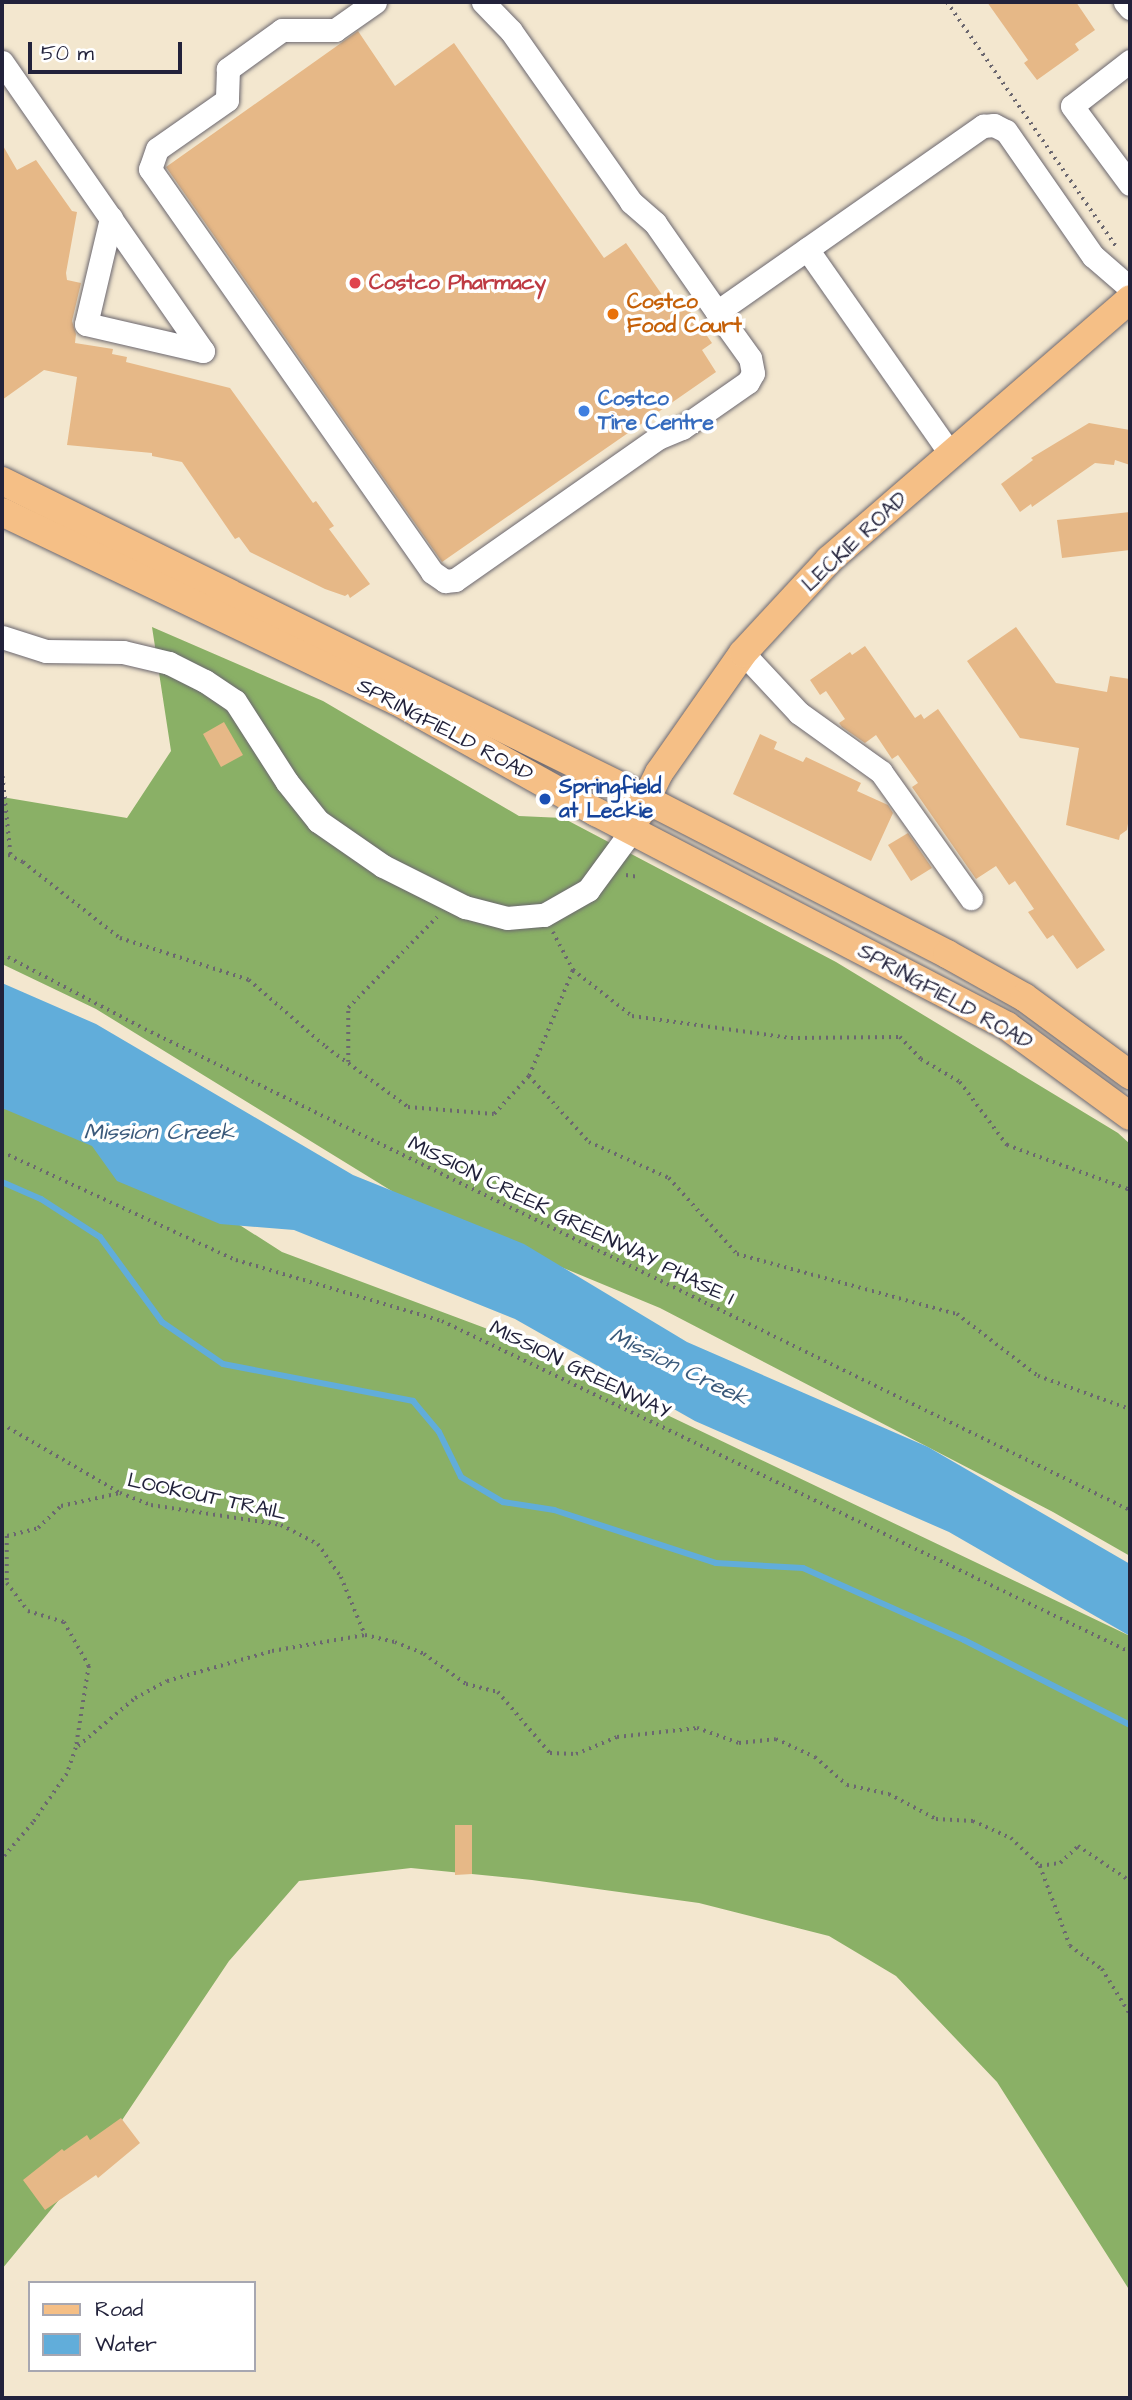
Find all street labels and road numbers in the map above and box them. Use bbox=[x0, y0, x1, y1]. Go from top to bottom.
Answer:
street label: LECKIE ROAD bbox=[797, 487, 913, 597]
street label: SPRINGFIELD ROAD bbox=[353, 673, 537, 787]
street label: SPRINGFIELD ROAD bbox=[853, 939, 1037, 1055]
street label: MISSION CREEK GREENWAY PHASE I bbox=[404, 1131, 738, 1311]
street label: MISSION GREENWAY bbox=[485, 1315, 675, 1425]
street label: LOOKOUT TRAIL bbox=[125, 1468, 289, 1526]

